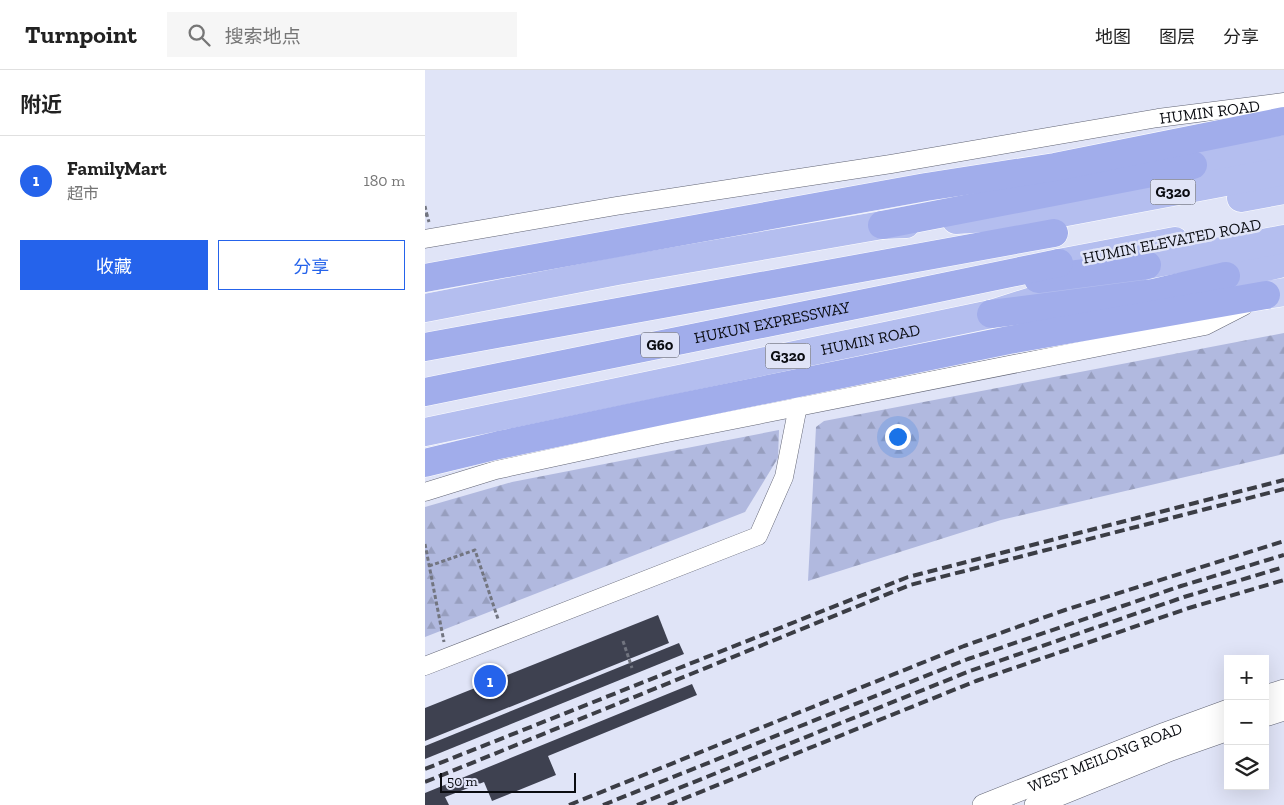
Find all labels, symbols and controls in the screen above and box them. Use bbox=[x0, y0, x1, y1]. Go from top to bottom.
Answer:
search box bbox=[167, 12, 517, 57]
text: Turnpoint bbox=[25, 20, 137, 49]
icon: search bbox=[185, 21, 213, 49]
text: 搜索地点 bbox=[225, 25, 301, 48]
text: 地图 bbox=[1095, 26, 1131, 48]
text: 图层 bbox=[1159, 26, 1195, 48]
text: 分享 bbox=[1223, 26, 1259, 48]
text: 附近 bbox=[20, 92, 62, 117]
street label: HUMIN ROAD bbox=[1158, 96, 1261, 127]
text: FamilyMart bbox=[67, 157, 167, 180]
text: 1 bbox=[33, 171, 39, 190]
text: 180 m bbox=[364, 171, 405, 190]
road number: G320 bbox=[1151, 180, 1195, 204]
text: 超市 bbox=[67, 184, 99, 203]
street label: HUMIN ELEVATED ROAD bbox=[1081, 214, 1263, 268]
button: 收藏 bbox=[20, 240, 208, 290]
button: 分享 bbox=[218, 240, 405, 290]
street label: HUKUN EXPRESSWAY bbox=[692, 297, 852, 347]
street label: HUMIN ROAD bbox=[819, 320, 922, 359]
road number: G60 bbox=[641, 332, 679, 358]
road number: G320 bbox=[765, 344, 811, 368]
your location bbox=[885, 424, 911, 450]
map controls bbox=[1224, 655, 1269, 790]
button: + bbox=[1224, 655, 1269, 700]
pin: 1 bbox=[474, 662, 506, 700]
button: − bbox=[1224, 700, 1269, 745]
street label: WEST MEILONG ROAD bbox=[1025, 718, 1185, 796]
button: layers bbox=[1224, 745, 1269, 790]
scale bar bbox=[440, 770, 576, 793]
text: 50 m bbox=[447, 773, 478, 790]

